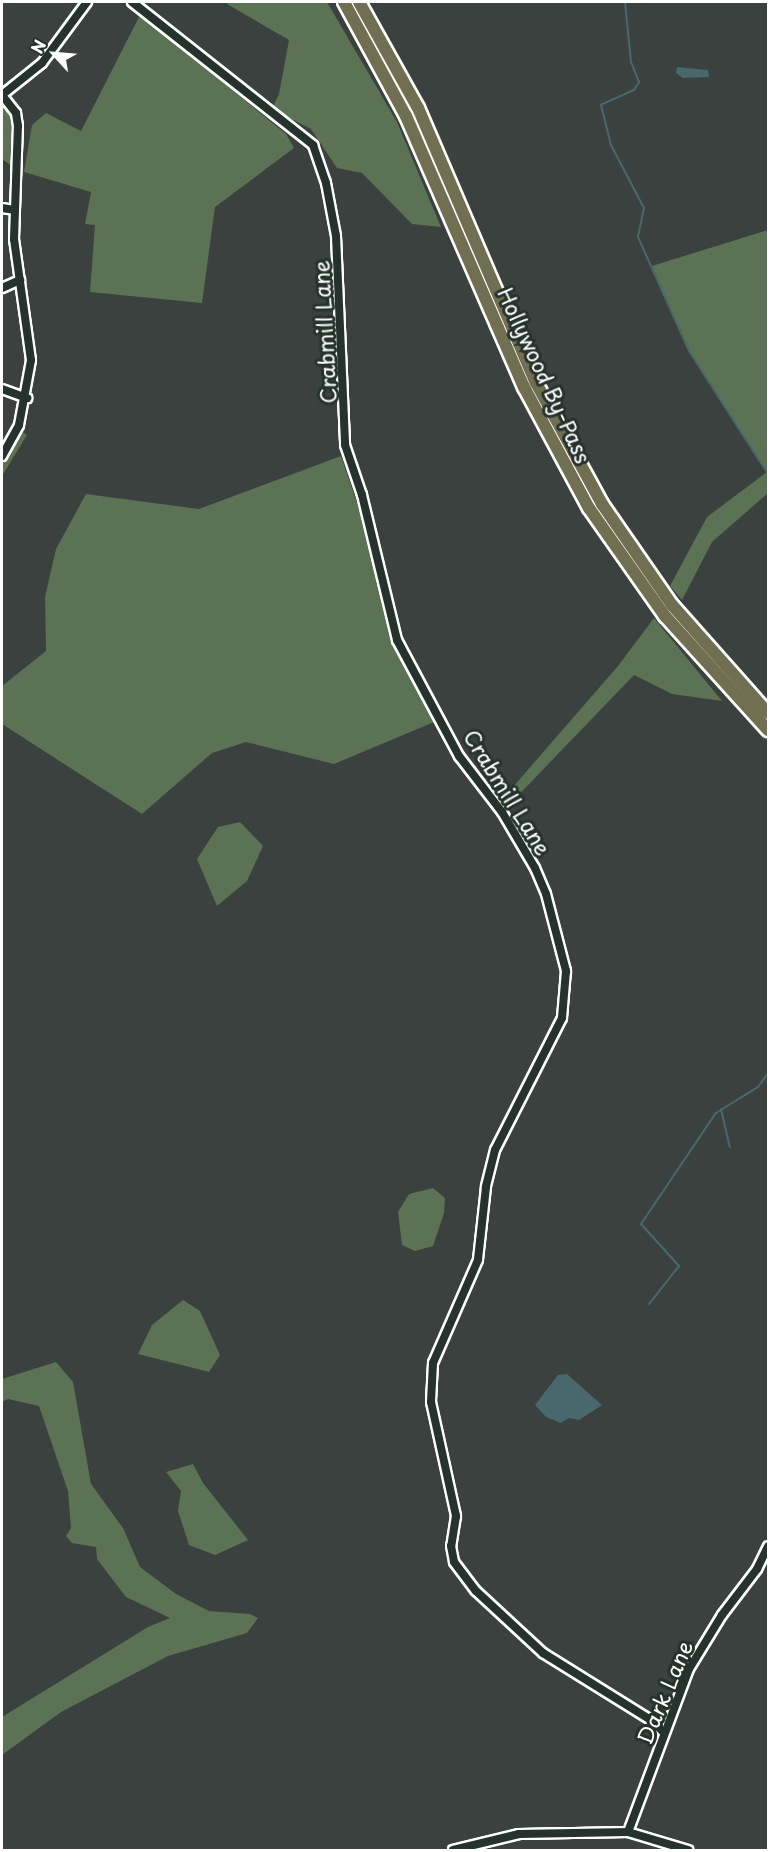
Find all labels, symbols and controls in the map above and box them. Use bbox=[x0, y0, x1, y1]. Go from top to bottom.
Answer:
north arrow bbox=[24, 24, 84, 84]
text: N bbox=[24, 35, 51, 57]
street label: Crabmill Lane bbox=[308, 260, 340, 404]
street label: Hollywood By-Pass bbox=[493, 283, 597, 467]
street label: Crabmill Lane bbox=[459, 725, 557, 859]
street label: Dark Lane bbox=[631, 1637, 697, 1747]

